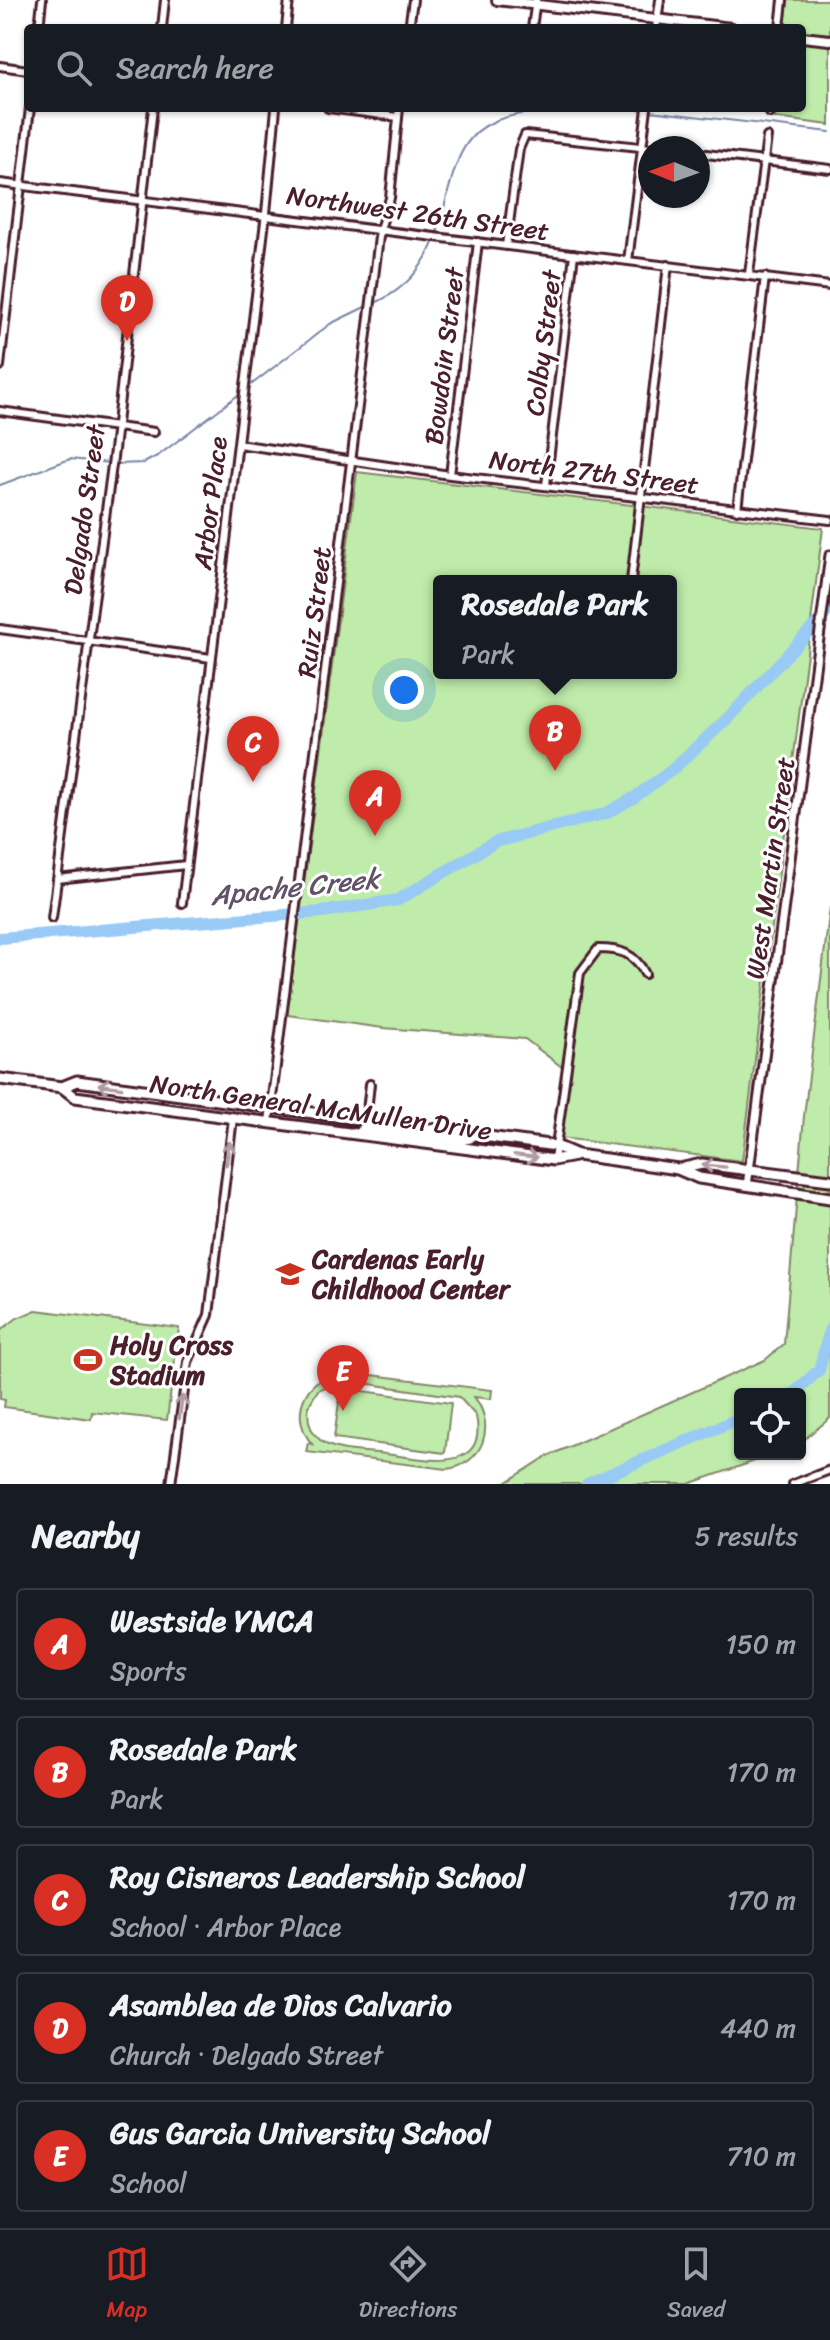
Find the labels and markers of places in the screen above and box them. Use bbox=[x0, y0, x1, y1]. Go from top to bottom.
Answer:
pin: D bbox=[101, 275, 153, 341]
pin: B bbox=[529, 705, 581, 771]
pin: C bbox=[227, 716, 279, 782]
pin: A bbox=[349, 770, 401, 836]
place label: Cardenas Early Childhood Center bbox=[311, 1236, 512, 1312]
school or university icon: Cardenas Early Childhood Center bbox=[275, 1259, 305, 1289]
place label: Holy Cross Stadium bbox=[109, 1322, 234, 1398]
sports icon: Holy Cross Stadium bbox=[73, 1345, 103, 1375]
pin: E bbox=[317, 1345, 369, 1411]

